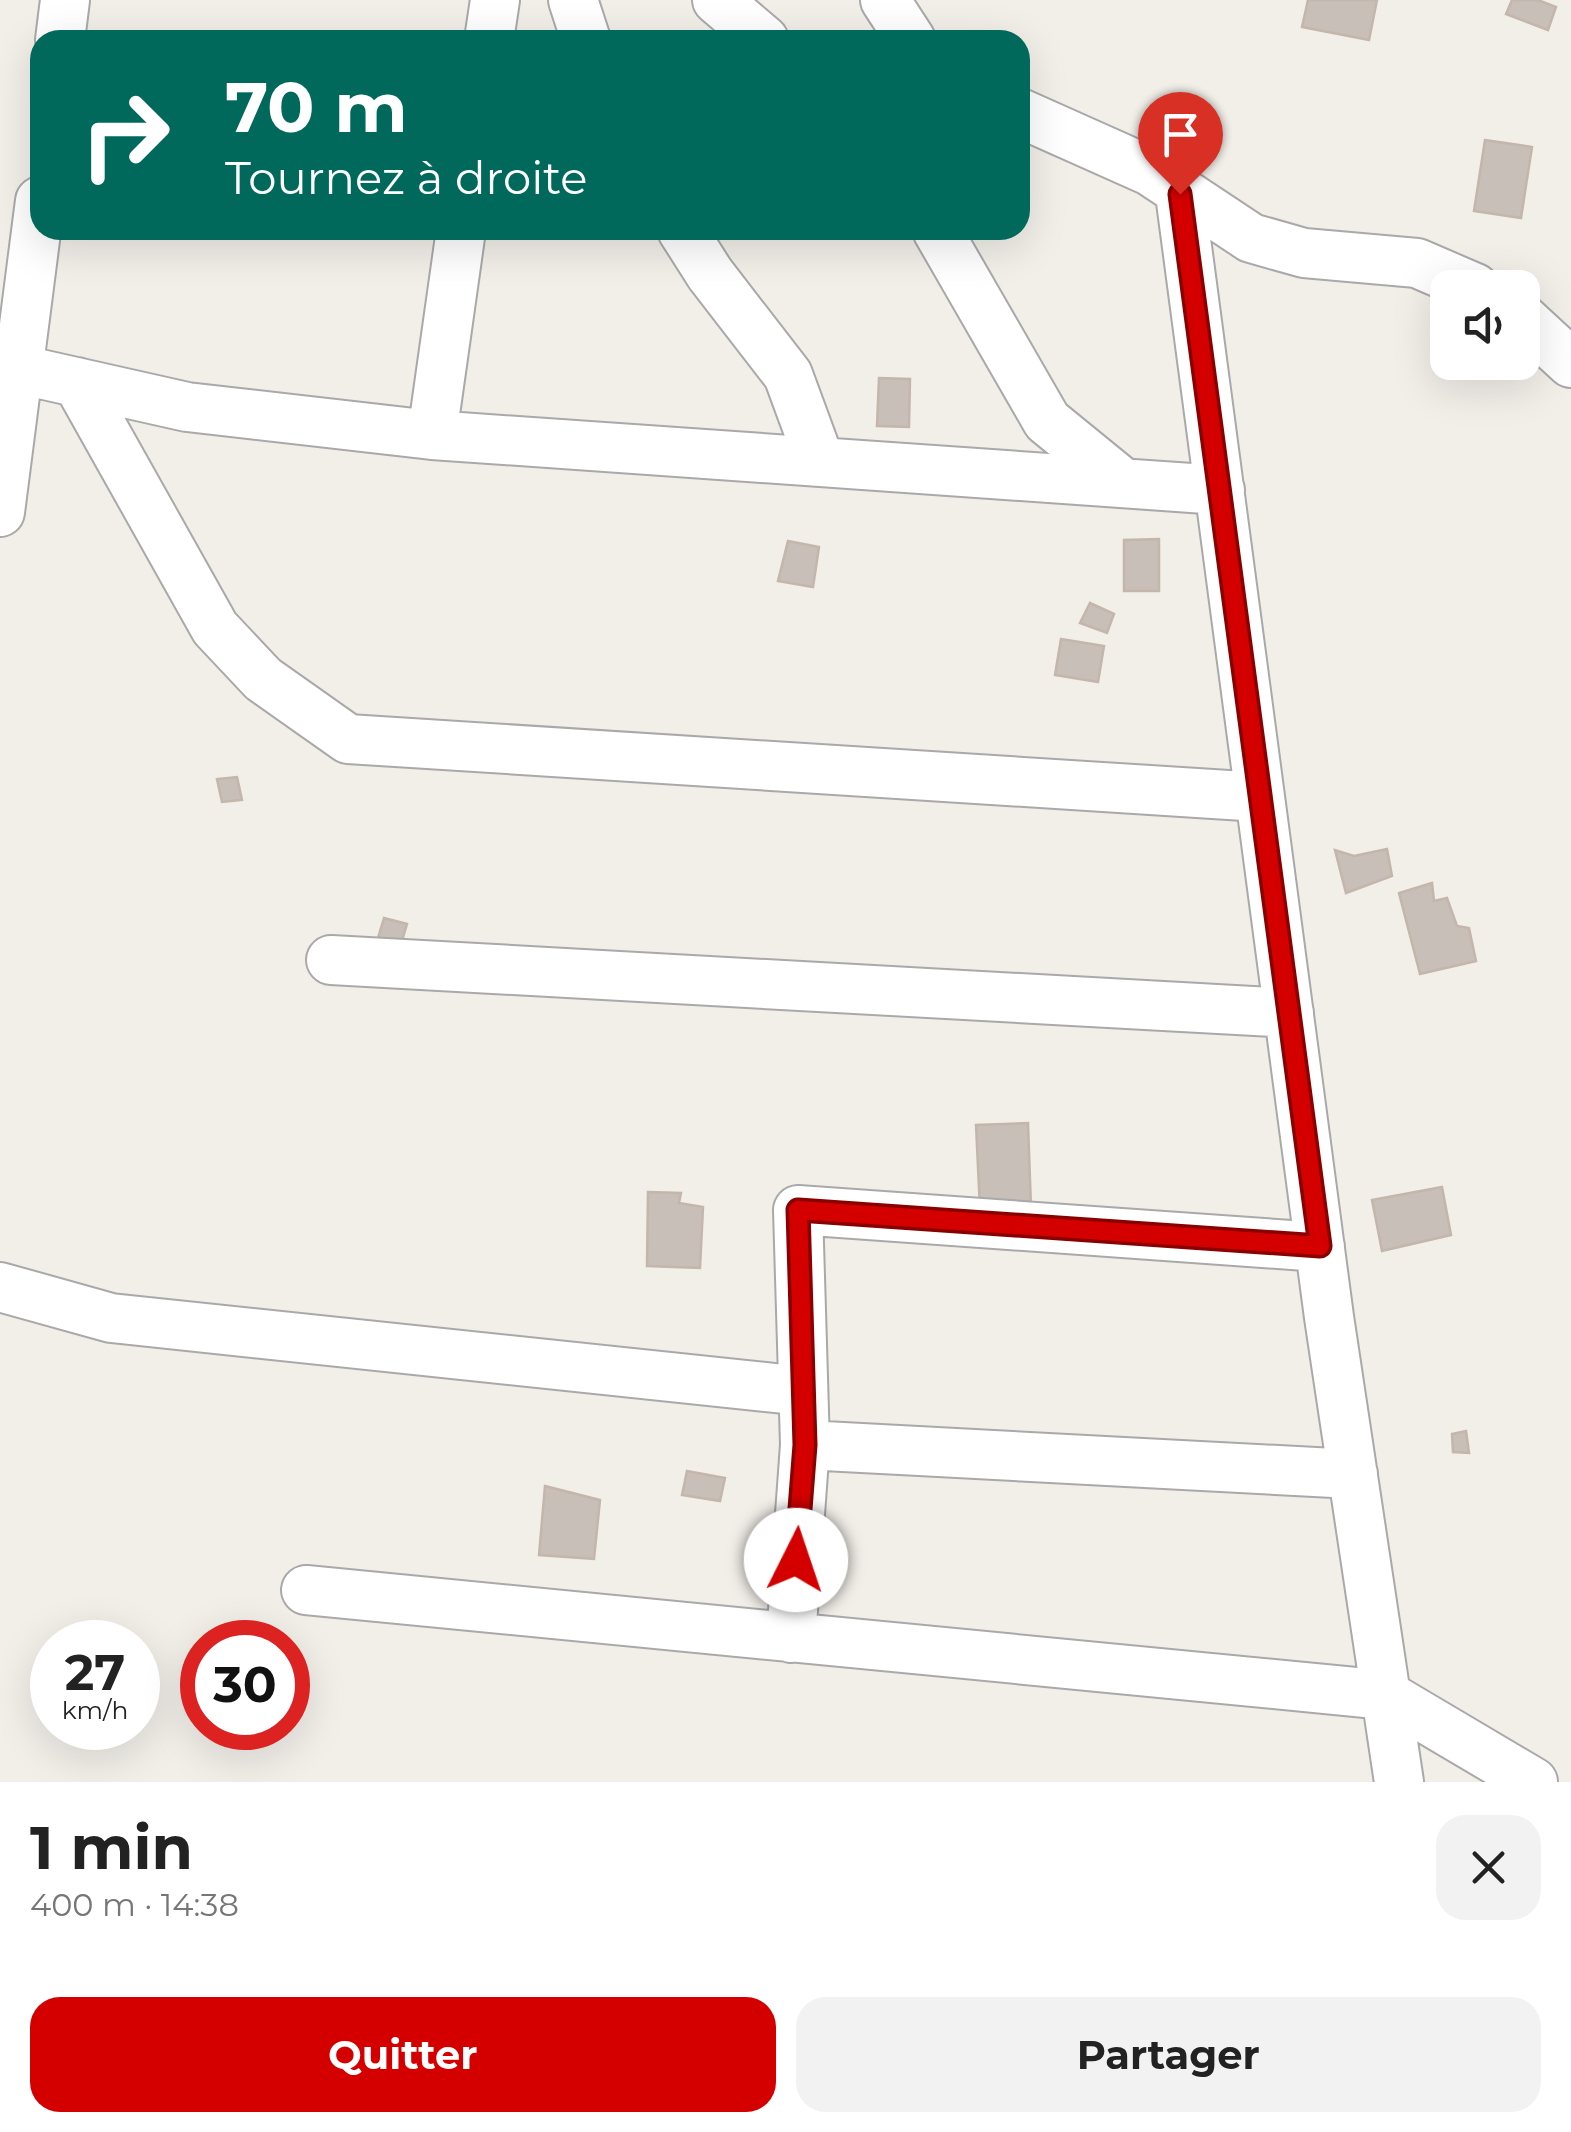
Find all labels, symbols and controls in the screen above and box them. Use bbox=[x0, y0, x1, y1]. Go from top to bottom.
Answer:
text: 70 m bbox=[225, 64, 408, 150]
icon: right bbox=[60, 70, 190, 200]
pin bbox=[1138, 92, 1223, 195]
icon: arrive bbox=[1153, 107, 1208, 162]
text: Tournez à droite bbox=[225, 150, 588, 205]
map controls bbox=[1430, 270, 1540, 380]
button: sound bbox=[1430, 270, 1540, 380]
position arrow bbox=[744, 1508, 848, 1612]
speed limit sign: 30 bbox=[180, 1620, 310, 1750]
text: 27 bbox=[65, 1642, 125, 1703]
text: km/h bbox=[62, 1695, 128, 1725]
text: 1 min bbox=[30, 1811, 193, 1884]
button: close bbox=[1436, 1815, 1541, 1920]
text: 400 m · 14:38 bbox=[30, 1885, 239, 1924]
button: Quitter bbox=[30, 1997, 776, 2112]
button: Partager bbox=[796, 1997, 1541, 2112]

